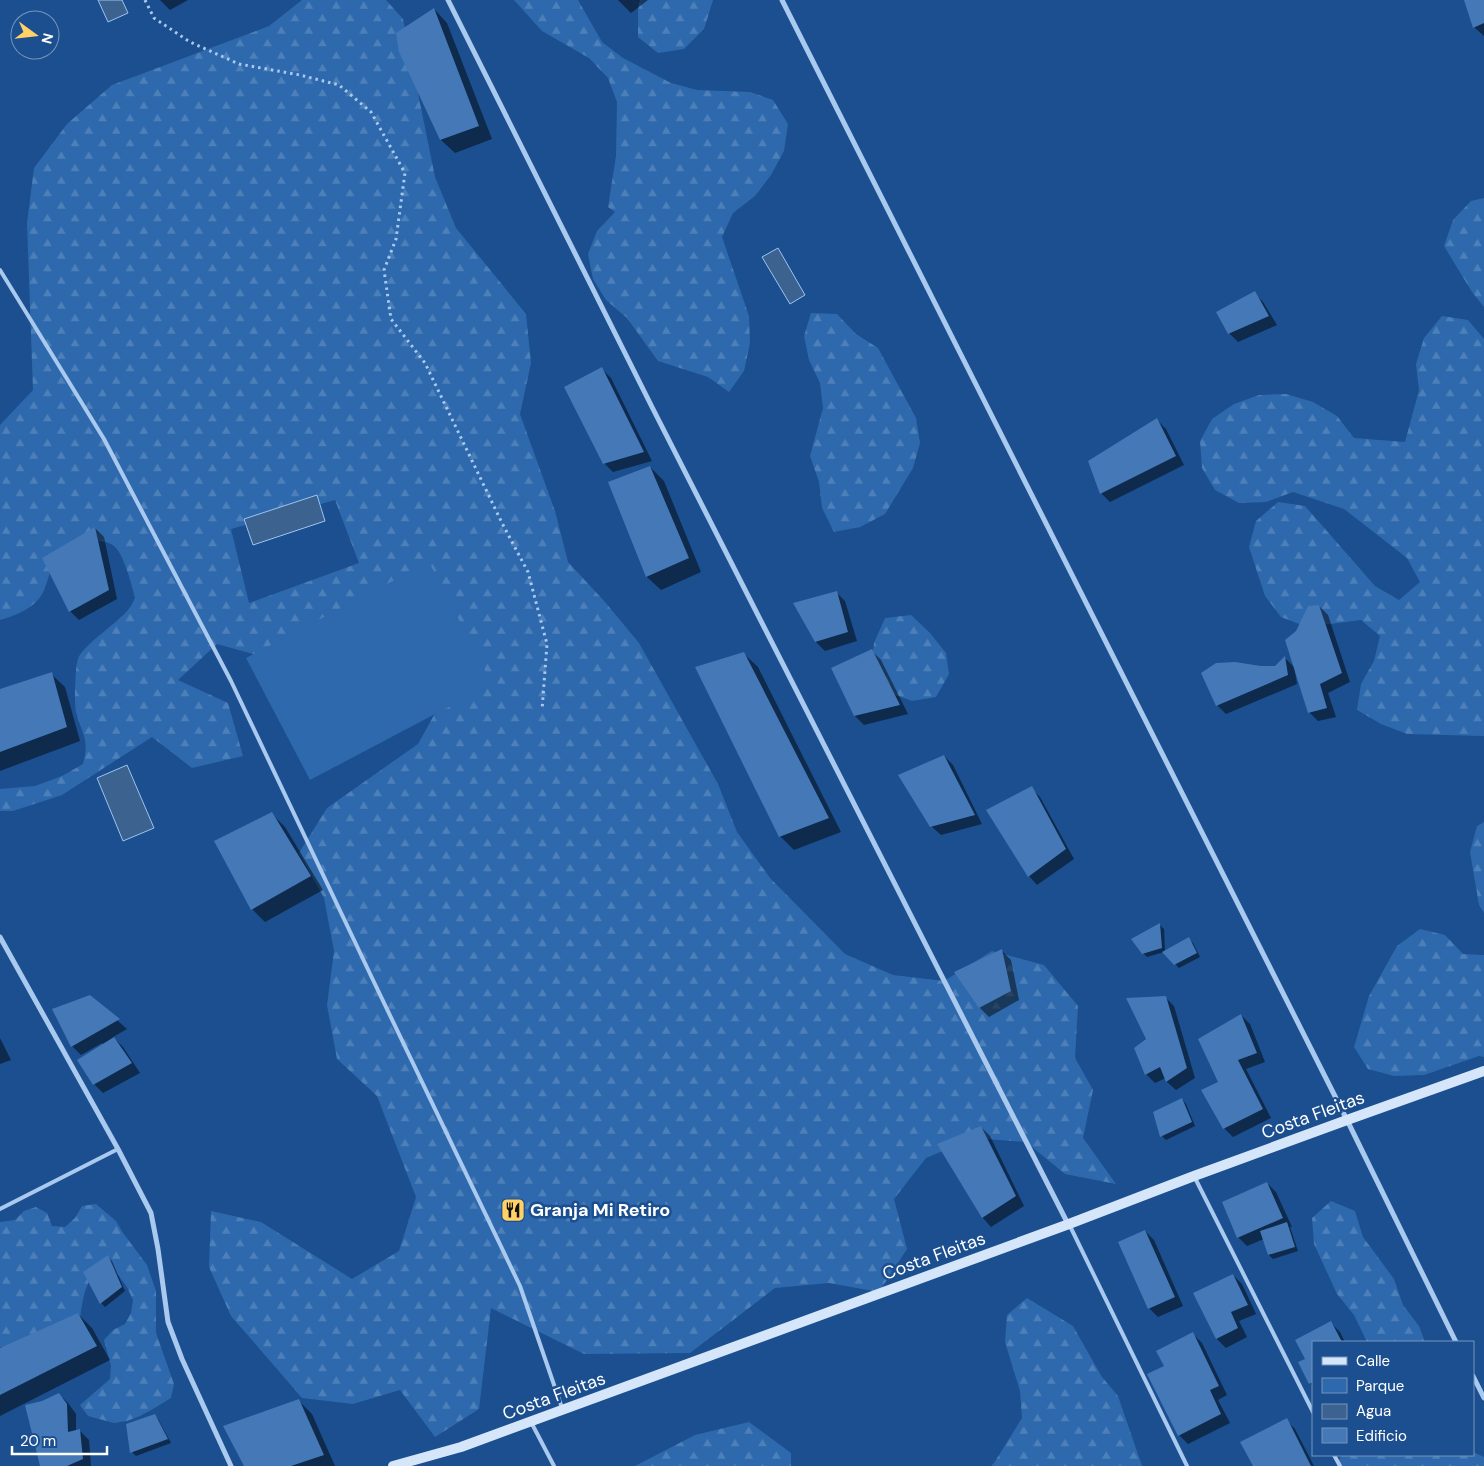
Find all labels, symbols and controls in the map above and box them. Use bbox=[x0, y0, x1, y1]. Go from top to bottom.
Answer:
north arrow bbox=[10, 10, 60, 60]
text: N bbox=[38, 31, 58, 46]
street label: Costa Fleitas bbox=[1258, 1085, 1368, 1145]
restaurant icon: Granja Mi Retiro bbox=[500, 1197, 526, 1223]
place label: Granja Mi Retiro bbox=[530, 1198, 670, 1222]
street label: Costa Fleitas bbox=[879, 1226, 989, 1286]
legend bbox=[1312, 1341, 1474, 1456]
text: Calle bbox=[1356, 1351, 1390, 1371]
street label: Costa Fleitas bbox=[499, 1366, 609, 1426]
text: Parque bbox=[1356, 1376, 1404, 1396]
text: Agua bbox=[1356, 1401, 1391, 1421]
scale bar bbox=[12, 1424, 108, 1456]
text: Edificio bbox=[1356, 1426, 1407, 1446]
text: 20 m bbox=[20, 1431, 56, 1451]

